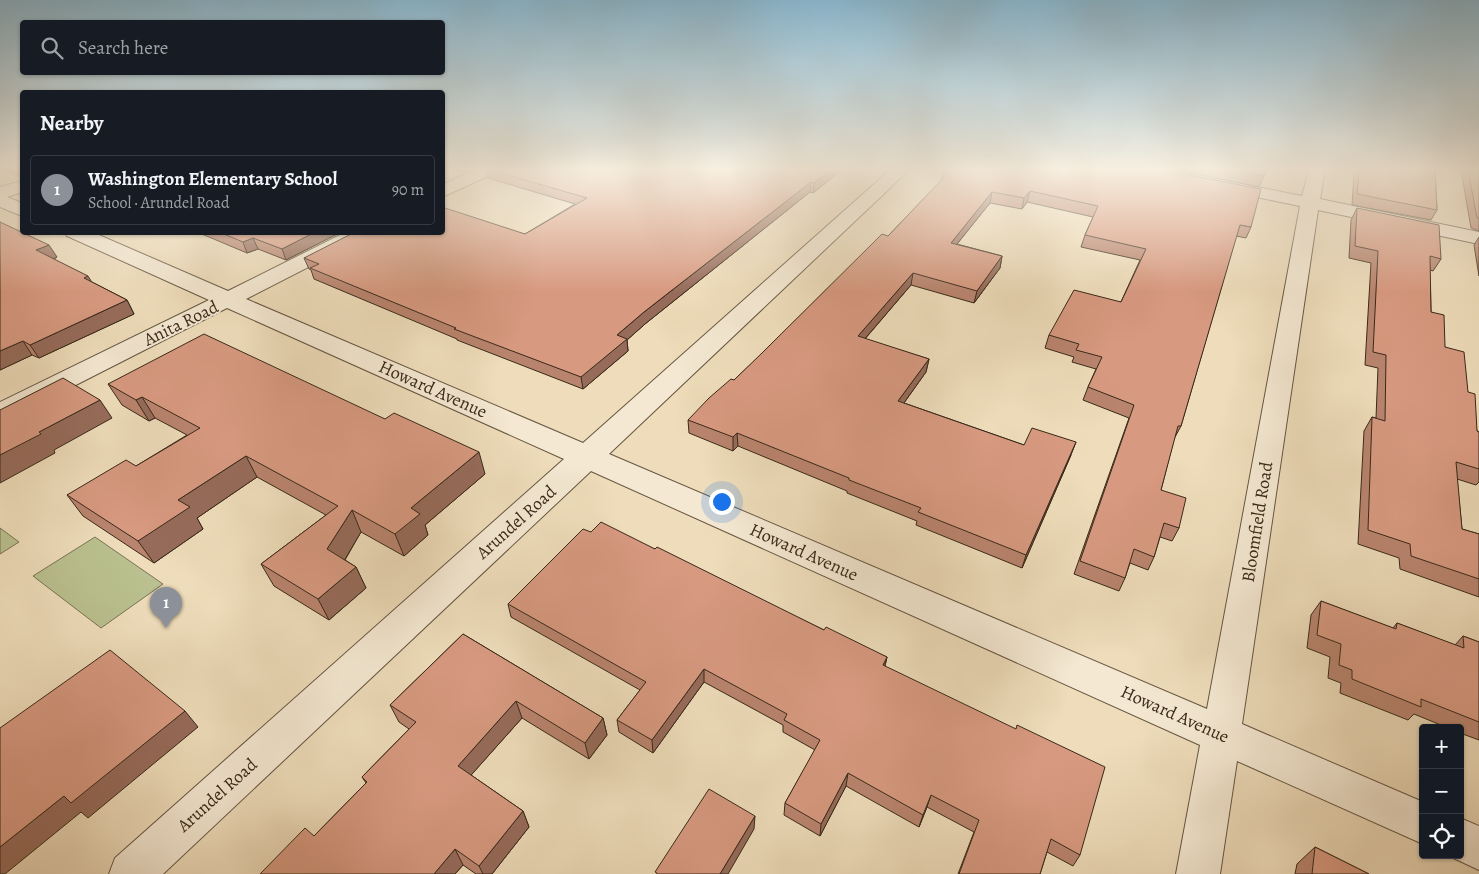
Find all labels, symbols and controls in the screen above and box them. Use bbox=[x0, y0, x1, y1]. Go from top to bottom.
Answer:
search box bbox=[20, 20, 445, 75]
icon: search bbox=[38, 34, 66, 62]
text: Search here bbox=[78, 35, 168, 61]
text: Nearby bbox=[40, 109, 103, 137]
text: Washington Elementary School bbox=[88, 166, 337, 192]
text: 1 bbox=[54, 179, 60, 201]
text: 90 m bbox=[392, 179, 424, 201]
text: School · Arundel Road bbox=[88, 192, 230, 214]
street label: Anita Road bbox=[139, 294, 223, 352]
street label: Howard Avenue bbox=[375, 354, 491, 424]
street label: Bloomfield Road bbox=[1236, 460, 1278, 584]
street label: Arundel Road bbox=[470, 479, 561, 565]
your location bbox=[709, 489, 735, 515]
street label: Howard Avenue bbox=[746, 517, 862, 587]
pin: 1 bbox=[150, 587, 182, 628]
street label: Howard Avenue bbox=[1117, 679, 1233, 749]
map controls bbox=[1419, 724, 1464, 859]
button: + bbox=[1419, 724, 1464, 769]
street label: Arundel Road bbox=[171, 752, 262, 838]
button: − bbox=[1419, 769, 1464, 814]
button: locate bbox=[1419, 814, 1464, 859]

